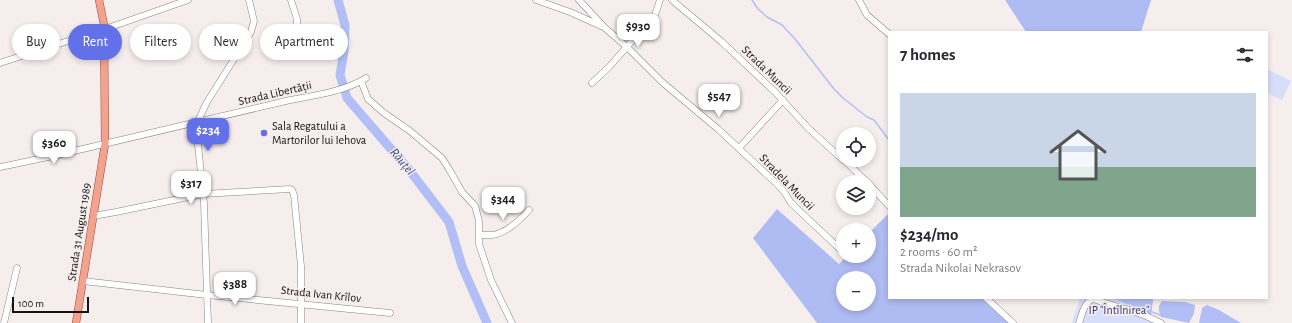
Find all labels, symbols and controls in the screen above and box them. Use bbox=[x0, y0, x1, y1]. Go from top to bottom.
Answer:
pin: $930 bbox=[614, 14, 662, 48]
text: $930 bbox=[626, 20, 650, 33]
chip: Buy bbox=[12, 24, 60, 60]
chip: Rent bbox=[68, 24, 122, 60]
chip: Filters bbox=[130, 24, 191, 60]
chip: New bbox=[199, 24, 252, 60]
chip: Apartment bbox=[260, 24, 348, 60]
street label: Strada Muncii bbox=[740, 43, 794, 97]
icon: filters bbox=[1234, 44, 1256, 66]
text: 7 homes bbox=[900, 46, 956, 63]
street label: Strada Libertății bbox=[237, 79, 313, 109]
pin: $547 bbox=[695, 84, 743, 118]
text: $547 bbox=[707, 90, 731, 103]
pin: $234 bbox=[184, 118, 232, 152]
icon: home bbox=[1042, 119, 1114, 191]
place label: Sala Regatului a Martorilor lui Iehova bbox=[272, 120, 367, 146]
text: $234 bbox=[196, 124, 220, 137]
map controls bbox=[836, 127, 876, 311]
button: locate bbox=[836, 127, 876, 167]
marker: Sala Regatului a Martorilor lui Iehova bbox=[259, 128, 269, 138]
pin: $360 bbox=[30, 131, 78, 165]
text: $360 bbox=[42, 137, 66, 150]
water label: Răuțel bbox=[386, 146, 417, 179]
street label: Stradela Muncii bbox=[757, 152, 817, 212]
pin: $317 bbox=[167, 171, 215, 205]
button: layers bbox=[836, 175, 876, 215]
text: $317 bbox=[180, 177, 202, 190]
street label: Strada 31 August 1989 bbox=[65, 181, 93, 282]
pin: $344 bbox=[479, 187, 527, 221]
text: $344 bbox=[491, 193, 515, 206]
button: + bbox=[836, 223, 876, 263]
text: $234/mo bbox=[900, 226, 958, 243]
text: 2 rooms · 60 m² bbox=[900, 246, 977, 259]
text: Strada Nikolai Nekrasov bbox=[900, 262, 1021, 275]
button: − bbox=[836, 271, 876, 311]
pin: $388 bbox=[211, 272, 259, 306]
text: $388 bbox=[223, 278, 247, 291]
street label: Strada Ivan Krîlov bbox=[280, 284, 362, 304]
scale bar bbox=[12, 295, 89, 314]
text: 100 m bbox=[18, 298, 44, 309]
park label: IP "Întîlnirea" bbox=[1089, 303, 1149, 316]

